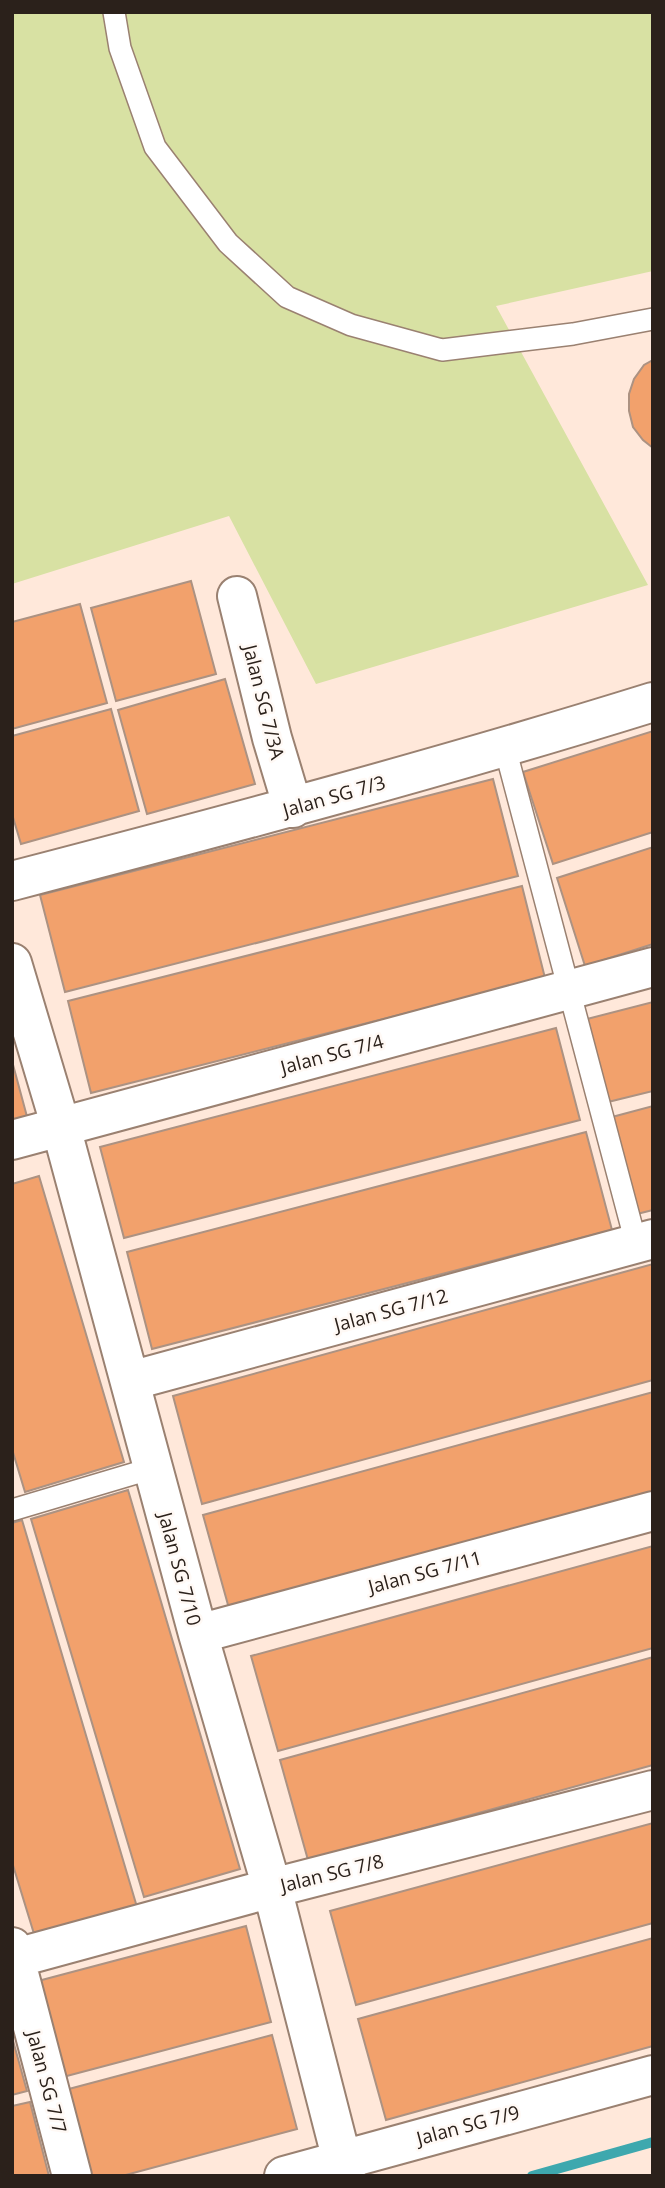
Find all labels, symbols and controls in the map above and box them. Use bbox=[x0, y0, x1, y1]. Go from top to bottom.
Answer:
street label: Jalan SG 7/3A bbox=[237, 640, 291, 762]
street label: Jalan SG 7/3 bbox=[278, 769, 388, 824]
street label: Jalan SG 7/4 bbox=[276, 1028, 386, 1081]
street label: Jalan SG 7/12 bbox=[330, 1282, 451, 1338]
street label: Jalan SG 7/10 bbox=[152, 1508, 208, 1629]
street label: Jalan SG 7/11 bbox=[364, 1544, 485, 1600]
street label: Jalan SG 7/8 bbox=[276, 1848, 386, 1899]
street label: Jalan SG 7/7 bbox=[20, 2026, 73, 2136]
street label: Jalan SG 7/9 bbox=[412, 2099, 522, 2152]

